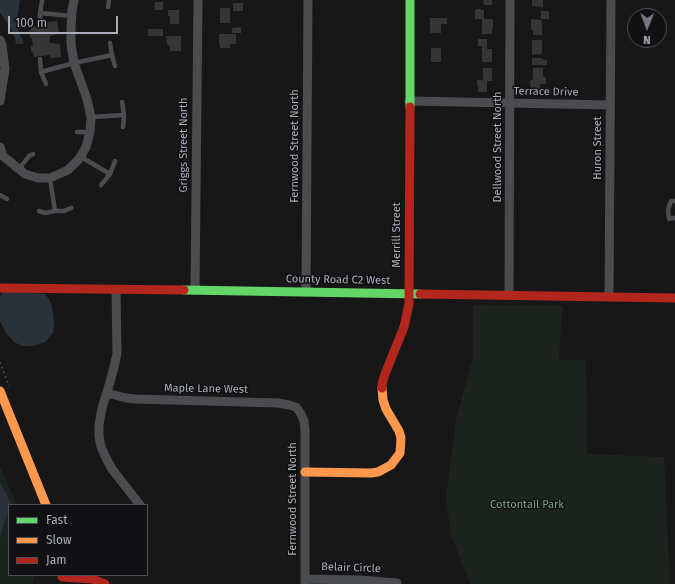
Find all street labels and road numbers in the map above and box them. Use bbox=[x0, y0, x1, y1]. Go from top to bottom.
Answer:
street label: Terrace Drive bbox=[513, 85, 579, 99]
street label: Fernwood Street North bbox=[288, 89, 302, 203]
street label: Dellwood Street North bbox=[491, 91, 505, 203]
street label: Griggs Street North bbox=[177, 97, 191, 193]
street label: Huron Street bbox=[591, 116, 605, 180]
street label: Merrill Street bbox=[390, 202, 404, 268]
street label: County Road C2 West bbox=[286, 272, 390, 288]
street label: Maple Lane West bbox=[164, 382, 248, 396]
street label: Fernwood Street North bbox=[286, 442, 300, 556]
street label: Belair Circle bbox=[321, 560, 381, 576]

